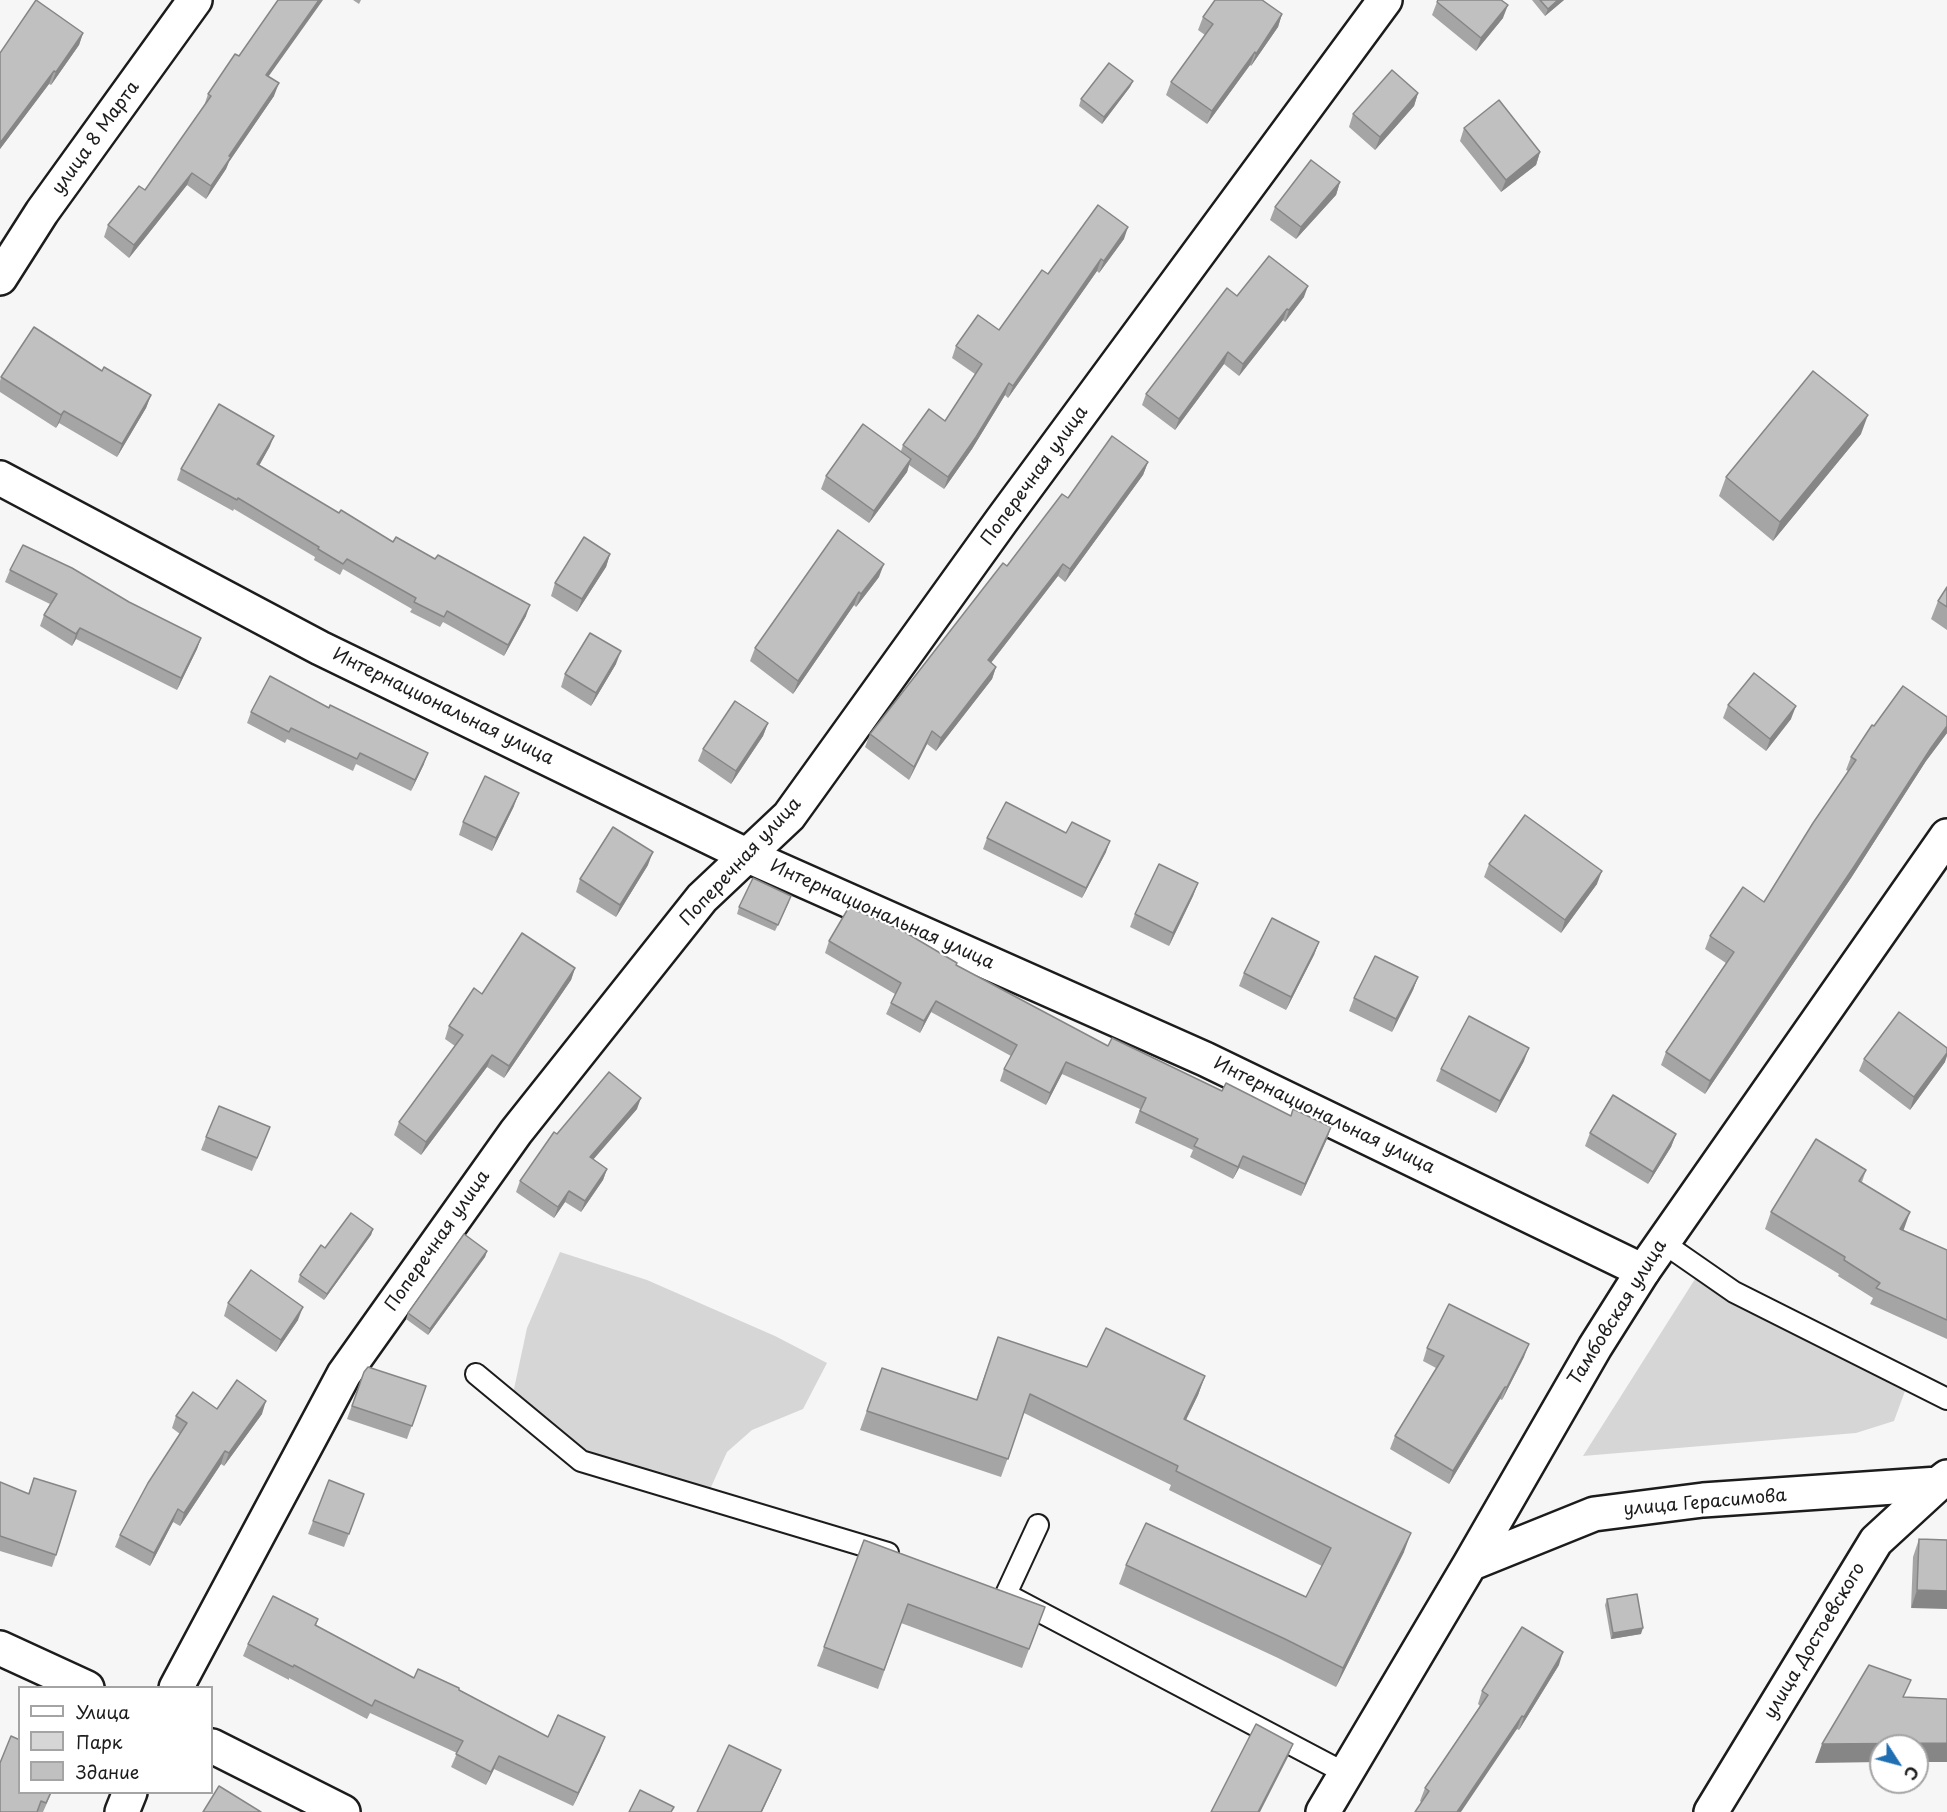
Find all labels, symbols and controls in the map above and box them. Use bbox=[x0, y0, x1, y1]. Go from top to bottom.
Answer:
street label: улица 8 Марта bbox=[48, 77, 144, 199]
street label: Поперечная улица bbox=[977, 402, 1093, 550]
street label: Интернациональная улица bbox=[329, 644, 557, 770]
street label: Поперечная улица bbox=[676, 793, 806, 931]
street label: Интернациональная улица bbox=[767, 856, 997, 974]
street label: Интернациональная улица bbox=[1210, 1053, 1438, 1179]
street label: Поперечная улица bbox=[381, 1166, 495, 1316]
street label: Тамбовская улица bbox=[1564, 1236, 1672, 1390]
street label: улица Герасимова bbox=[1623, 1485, 1787, 1521]
street label: улица Достоевского bbox=[1760, 1559, 1870, 1723]
legend bbox=[18, 1686, 213, 1794]
text: Улица bbox=[76, 1698, 130, 1725]
text: Парк bbox=[76, 1728, 122, 1755]
north arrow bbox=[1869, 1734, 1929, 1794]
text: Здание bbox=[76, 1758, 139, 1785]
text: С bbox=[1899, 1761, 1925, 1785]

